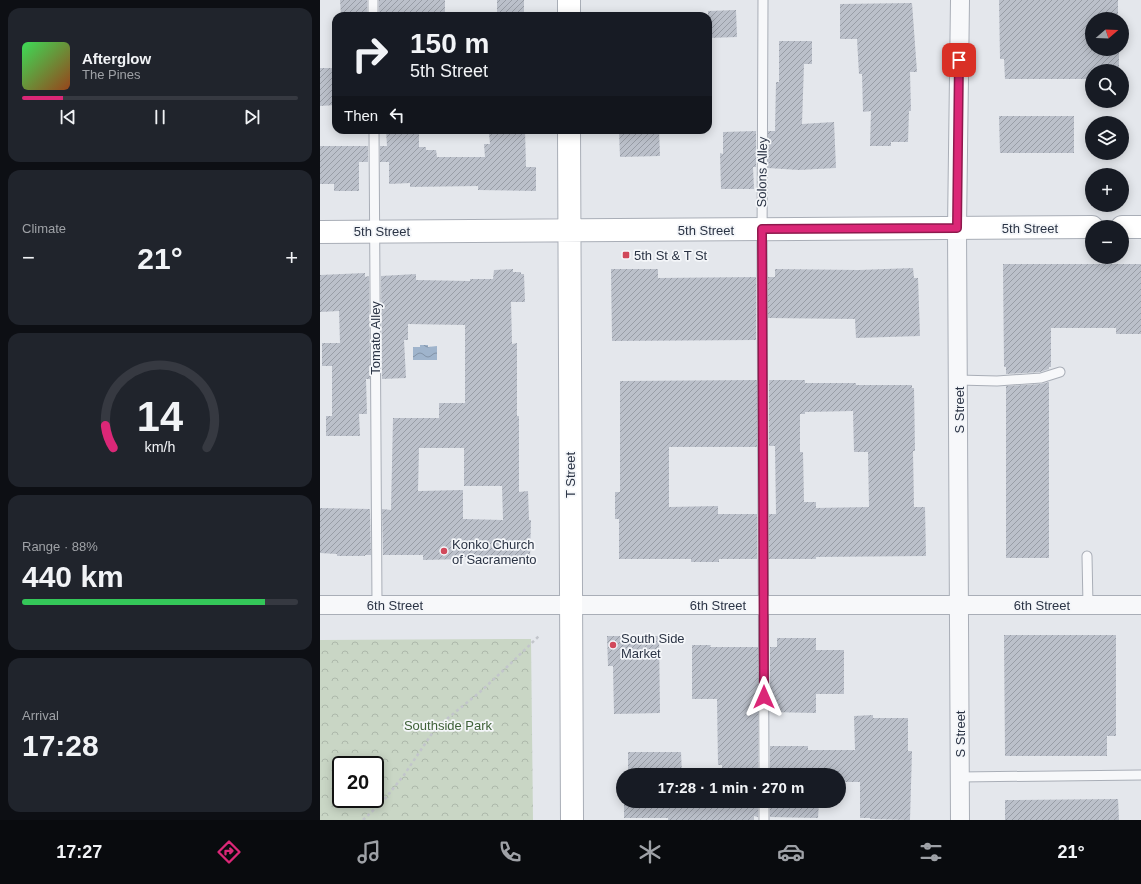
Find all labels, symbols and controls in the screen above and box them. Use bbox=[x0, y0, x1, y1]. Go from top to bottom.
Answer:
north arrow bbox=[1085, 12, 1129, 56]
map controls bbox=[1085, 12, 1129, 264]
icon: right bbox=[344, 28, 396, 80]
text: 150 m bbox=[410, 28, 489, 59]
pin bbox=[942, 43, 976, 77]
icon: arrive bbox=[948, 49, 970, 71]
text: Afterglow bbox=[82, 50, 151, 67]
text: 5th Street bbox=[410, 61, 488, 81]
button: search bbox=[1085, 64, 1129, 108]
text: The Pines bbox=[82, 67, 141, 82]
icon: left bbox=[386, 104, 408, 126]
icon: previous bbox=[57, 106, 79, 128]
icon: pause bbox=[149, 106, 171, 128]
icon: next bbox=[241, 106, 263, 128]
text: Then bbox=[344, 107, 378, 124]
button: layers bbox=[1085, 116, 1129, 160]
street label: Solons Alley bbox=[754, 136, 770, 208]
button: + bbox=[1085, 168, 1129, 212]
button: − bbox=[1085, 220, 1129, 264]
text: Climate bbox=[22, 221, 66, 236]
street label: 5th Street bbox=[1002, 221, 1059, 236]
street label: 5th Street bbox=[678, 223, 735, 238]
street label: 5th Street bbox=[354, 224, 411, 239]
text: 21° bbox=[137, 242, 183, 275]
text: − bbox=[22, 245, 35, 270]
text: + bbox=[285, 245, 298, 270]
place label: 5th St & T St bbox=[634, 248, 708, 263]
marker: 5th St & T St bbox=[621, 250, 631, 260]
street label: Tomato Alley bbox=[368, 301, 383, 375]
street label: S Street bbox=[952, 386, 967, 433]
text: 14 bbox=[137, 393, 183, 440]
text: km/h bbox=[145, 439, 176, 455]
street label: T Street bbox=[563, 452, 578, 498]
place label: Konko Church of Sacramento bbox=[452, 537, 537, 567]
text: Range · 88% bbox=[22, 539, 98, 554]
marker: Konko Church of Sacramento bbox=[439, 546, 449, 556]
text: 440 km bbox=[22, 560, 124, 593]
street label: 6th Street bbox=[367, 598, 424, 613]
street label: 6th Street bbox=[690, 598, 747, 613]
street label: 6th Street bbox=[1014, 598, 1071, 613]
place label: South Side Market bbox=[621, 631, 685, 661]
marker: South Side Market bbox=[608, 640, 618, 650]
position arrow bbox=[743, 676, 785, 718]
text: Arrival bbox=[22, 708, 59, 723]
street label: S Street bbox=[953, 710, 968, 757]
park label: Southside Park bbox=[404, 718, 493, 733]
text: 17:28 bbox=[22, 729, 99, 762]
speed limit sign: 20 bbox=[332, 756, 384, 808]
text: 17:28 · 1 min · 270 m bbox=[658, 779, 804, 796]
icon: directions bbox=[215, 838, 243, 866]
icon: music bbox=[355, 838, 383, 866]
icon: phone bbox=[496, 838, 524, 866]
icon: climate bbox=[636, 838, 664, 866]
icon: car bbox=[777, 838, 805, 866]
icon: filters bbox=[917, 838, 945, 866]
text: 17:27 bbox=[56, 842, 102, 862]
text: 21° bbox=[1057, 842, 1085, 862]

